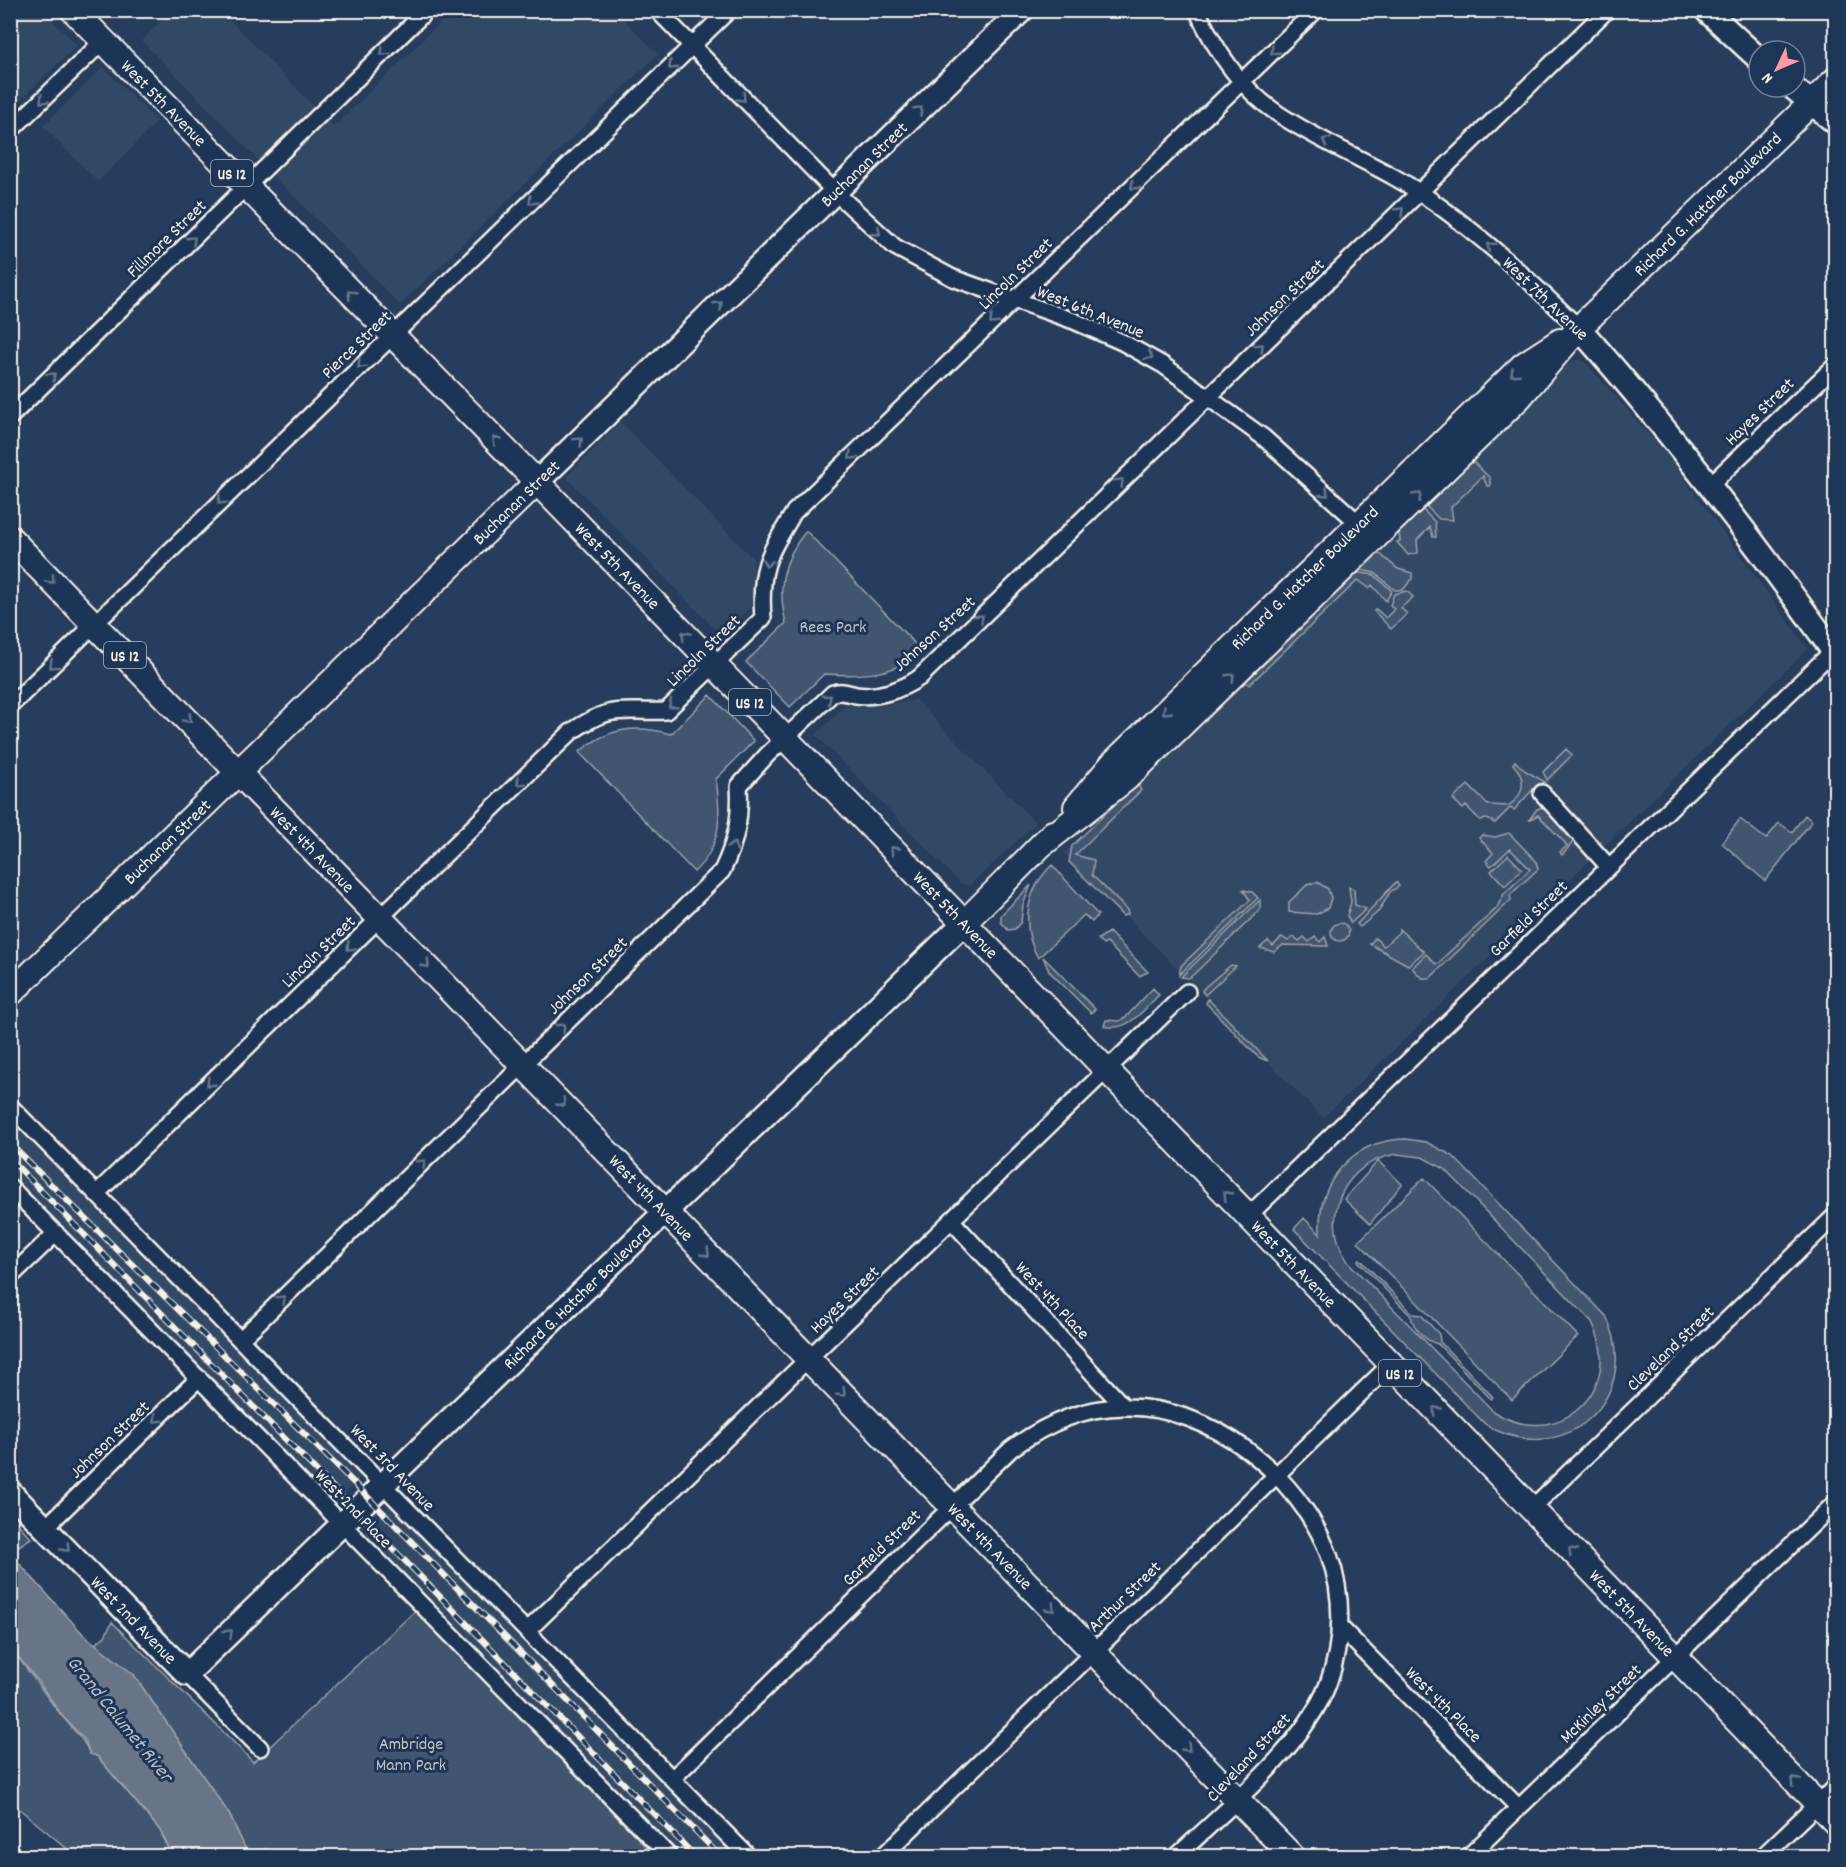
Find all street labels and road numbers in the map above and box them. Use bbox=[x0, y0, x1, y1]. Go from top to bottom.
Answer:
street label: West 5th Avenue bbox=[114, 55, 211, 154]
street label: Buchanan Street bbox=[816, 117, 915, 214]
street label: Richard G. Hatcher Boulevard bbox=[1629, 128, 1789, 283]
road number: US 12 bbox=[211, 160, 253, 186]
street label: Fillmore Street bbox=[122, 195, 214, 284]
street label: Lincoln Street bbox=[974, 233, 1060, 317]
street label: West 7th Avenue bbox=[1495, 252, 1593, 348]
street label: Johnson Street bbox=[1240, 254, 1332, 344]
street label: West 6th Avenue bbox=[1033, 280, 1148, 346]
street label: Pierce Street bbox=[317, 306, 399, 386]
street label: Hayes Street bbox=[1720, 373, 1801, 452]
street label: Buchanan Street bbox=[468, 455, 567, 552]
street label: Richard G. Hatcher Boulevard bbox=[1226, 501, 1386, 657]
street label: West 5th Avenue bbox=[568, 518, 664, 617]
street label: Johnson Street bbox=[889, 591, 983, 679]
street label: Lincoln Street bbox=[662, 610, 748, 694]
road number: US 12 bbox=[104, 642, 146, 668]
road number: US 12 bbox=[729, 689, 771, 715]
street label: Buchanan Street bbox=[119, 795, 218, 892]
street label: West 4th Avenue bbox=[263, 802, 359, 900]
street label: West 5th Avenue bbox=[906, 867, 1003, 966]
street label: Garfield Street bbox=[1485, 875, 1575, 964]
street label: Lincoln Street bbox=[277, 911, 363, 995]
street label: Johnson Street bbox=[543, 932, 635, 1022]
street label: West 4th Avenue bbox=[602, 1150, 698, 1248]
street label: West 5th Avenue bbox=[1244, 1216, 1341, 1315]
street label: Richard G. Hatcher Boulevard bbox=[499, 1221, 658, 1377]
street label: West 4th Place bbox=[1008, 1257, 1094, 1347]
street label: Hayes Street bbox=[805, 1261, 886, 1340]
street label: Cleveland Street bbox=[1622, 1301, 1722, 1398]
road number: US 12 bbox=[1379, 1360, 1421, 1386]
street label: Johnson Street bbox=[65, 1396, 157, 1486]
street label: West 3rd Avenue bbox=[343, 1419, 440, 1518]
street label: West 2nd Place bbox=[308, 1465, 396, 1555]
street label: West 4th Avenue bbox=[940, 1499, 1037, 1597]
street label: Garfield Street bbox=[838, 1504, 928, 1593]
street label: Arthur Street bbox=[1083, 1556, 1168, 1639]
street label: West 5th Avenue bbox=[1582, 1565, 1679, 1664]
street label: West 2nd Avenue bbox=[83, 1572, 181, 1671]
street label: McKinley Street bbox=[1555, 1659, 1648, 1750]
street label: West 4th Place bbox=[1398, 1662, 1486, 1750]
street label: Cleveland Street bbox=[1202, 1708, 1298, 1809]

